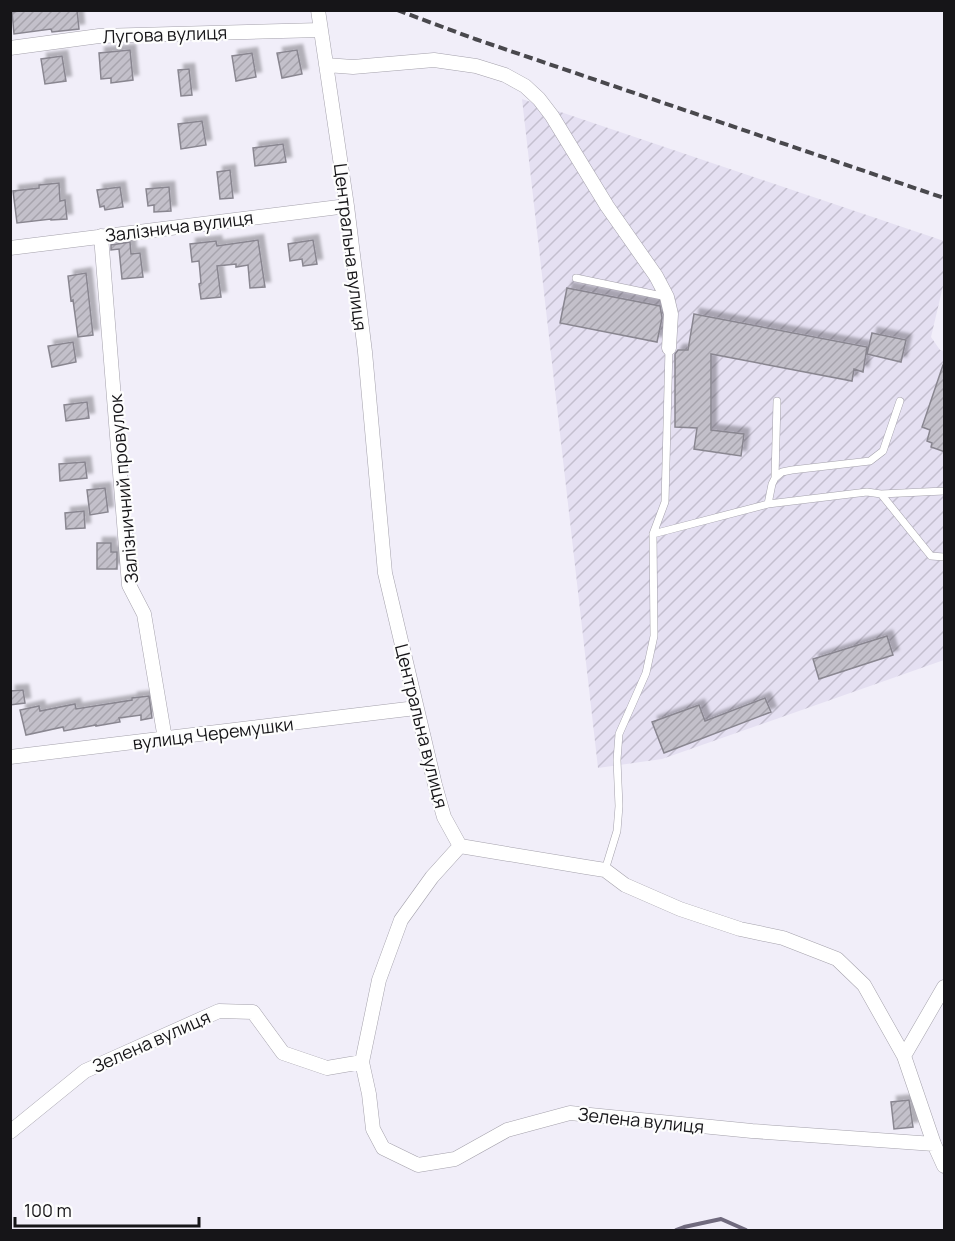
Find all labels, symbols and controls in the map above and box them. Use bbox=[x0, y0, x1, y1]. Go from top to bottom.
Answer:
street label: Лугова вулиця bbox=[102, 20, 228, 48]
street label: Центральна вулиця bbox=[329, 162, 373, 332]
street label: Залізнича вулиця bbox=[104, 205, 254, 247]
street label: Залізничний провулок bbox=[103, 392, 143, 585]
street label: Центральна вулиця bbox=[390, 641, 454, 811]
street label: вулиця Черемушки bbox=[131, 711, 295, 755]
street label: Зелена вулиця bbox=[88, 1004, 214, 1078]
street label: Зелена вулиця bbox=[577, 1101, 705, 1139]
scale bar bbox=[15, 1190, 200, 1228]
text: 100 m bbox=[24, 1198, 72, 1222]

